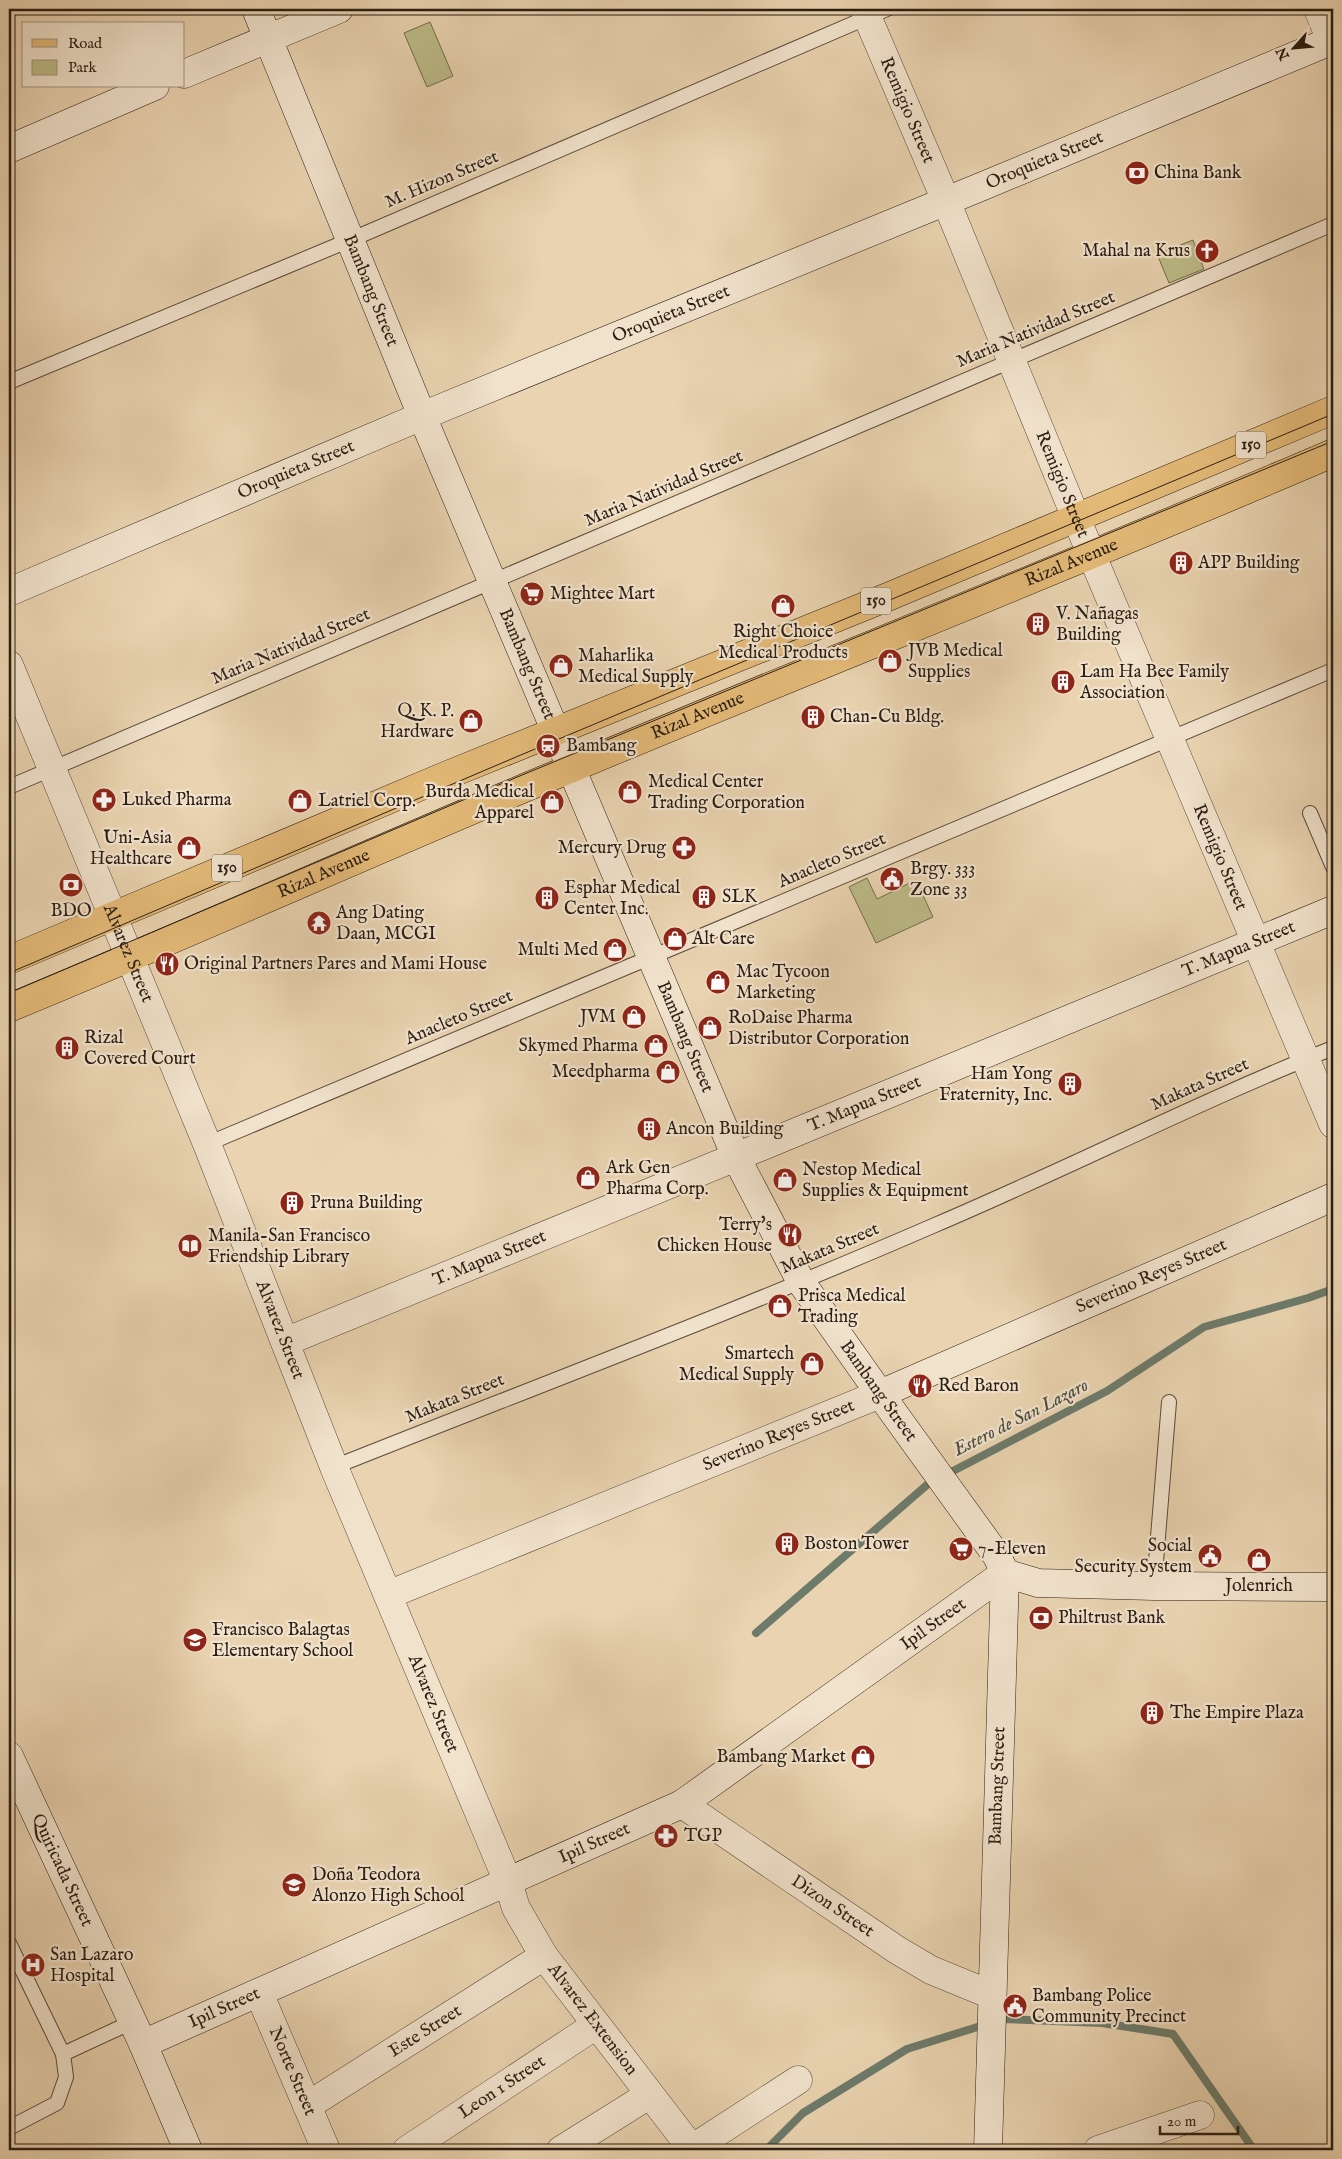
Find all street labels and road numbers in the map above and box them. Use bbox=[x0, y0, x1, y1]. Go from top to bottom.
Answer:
street label: Remigio Street bbox=[874, 53, 940, 167]
street label: Oroquieta Street bbox=[982, 126, 1107, 195]
street label: M. Hizon Street bbox=[382, 146, 502, 214]
street label: Bambang Street bbox=[338, 231, 404, 350]
street label: Oroquieta Street bbox=[609, 280, 733, 348]
street label: Maria Natividad Street bbox=[953, 286, 1119, 374]
street label: Remigio Street bbox=[1030, 427, 1095, 541]
road number: 150 bbox=[1236, 432, 1266, 458]
street label: Oroquieta Street bbox=[234, 435, 358, 505]
street label: Maria Natividad Street bbox=[581, 445, 747, 533]
street label: Rizal Avenue bbox=[1022, 533, 1121, 592]
road number: 150 bbox=[861, 588, 891, 614]
street label: Maria Natividad Street bbox=[208, 603, 374, 691]
street label: Bambang Street bbox=[493, 605, 561, 723]
street label: Rizal Avenue bbox=[648, 687, 748, 745]
street label: Remigio Street bbox=[1187, 801, 1253, 914]
street label: Anacleto Street bbox=[774, 828, 889, 894]
street label: Rizal Avenue bbox=[274, 844, 373, 904]
road number: 150 bbox=[212, 854, 242, 881]
street label: Alvarez Street bbox=[97, 900, 159, 1006]
street label: T. Mapua Street bbox=[1179, 915, 1299, 983]
street label: Bambang Street bbox=[651, 978, 719, 1096]
street label: Anacleto Street bbox=[401, 985, 516, 1051]
street label: Makata Street bbox=[1147, 1053, 1253, 1117]
street label: T. Mapua Street bbox=[804, 1070, 924, 1138]
street label: Makata Street bbox=[777, 1218, 883, 1280]
street label: T. Mapua Street bbox=[429, 1225, 550, 1292]
street label: Severino Reyes Street bbox=[1073, 1233, 1230, 1319]
street label: Alvarez Street bbox=[250, 1276, 310, 1383]
street label: Bambang Street bbox=[834, 1336, 922, 1446]
street label: Makata Street bbox=[402, 1369, 508, 1429]
street label: Severino Reyes Street bbox=[699, 1394, 858, 1477]
street label: Ipil Street bbox=[896, 1593, 971, 1656]
street label: Alvarez Street bbox=[402, 1650, 464, 1756]
street label: Bambang Street bbox=[984, 1726, 1012, 1846]
street label: Quiricada Street bbox=[26, 1810, 98, 1930]
street label: Ipil Street bbox=[555, 1817, 634, 1869]
street label: Dizon Street bbox=[787, 1870, 879, 1943]
street label: Alvarez Extension bbox=[542, 1958, 643, 2080]
street label: Ipil Street bbox=[185, 1982, 264, 2034]
street label: Este Street bbox=[385, 1999, 466, 2063]
street label: Norte Street bbox=[263, 2023, 321, 2119]
street label: Leon 1 Street bbox=[454, 2050, 550, 2124]

